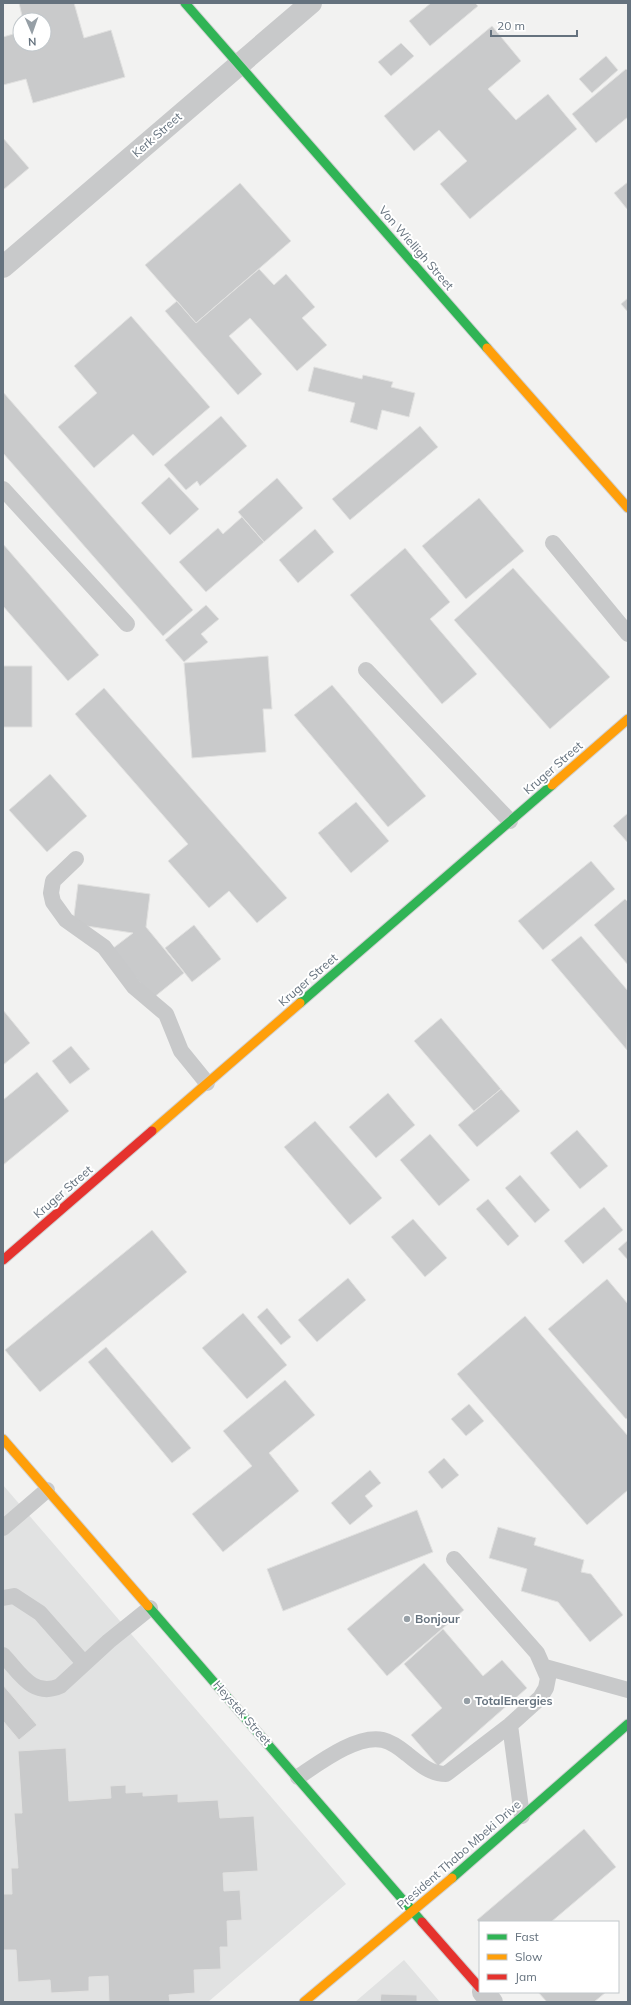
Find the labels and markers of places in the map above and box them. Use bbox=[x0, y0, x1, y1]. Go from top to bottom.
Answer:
place label: Bonjour bbox=[415, 1611, 460, 1626]
marker: Bonjour bbox=[402, 1614, 412, 1624]
place label: TotalEnergies bbox=[475, 1693, 552, 1708]
marker: TotalEnergies bbox=[462, 1696, 472, 1706]

